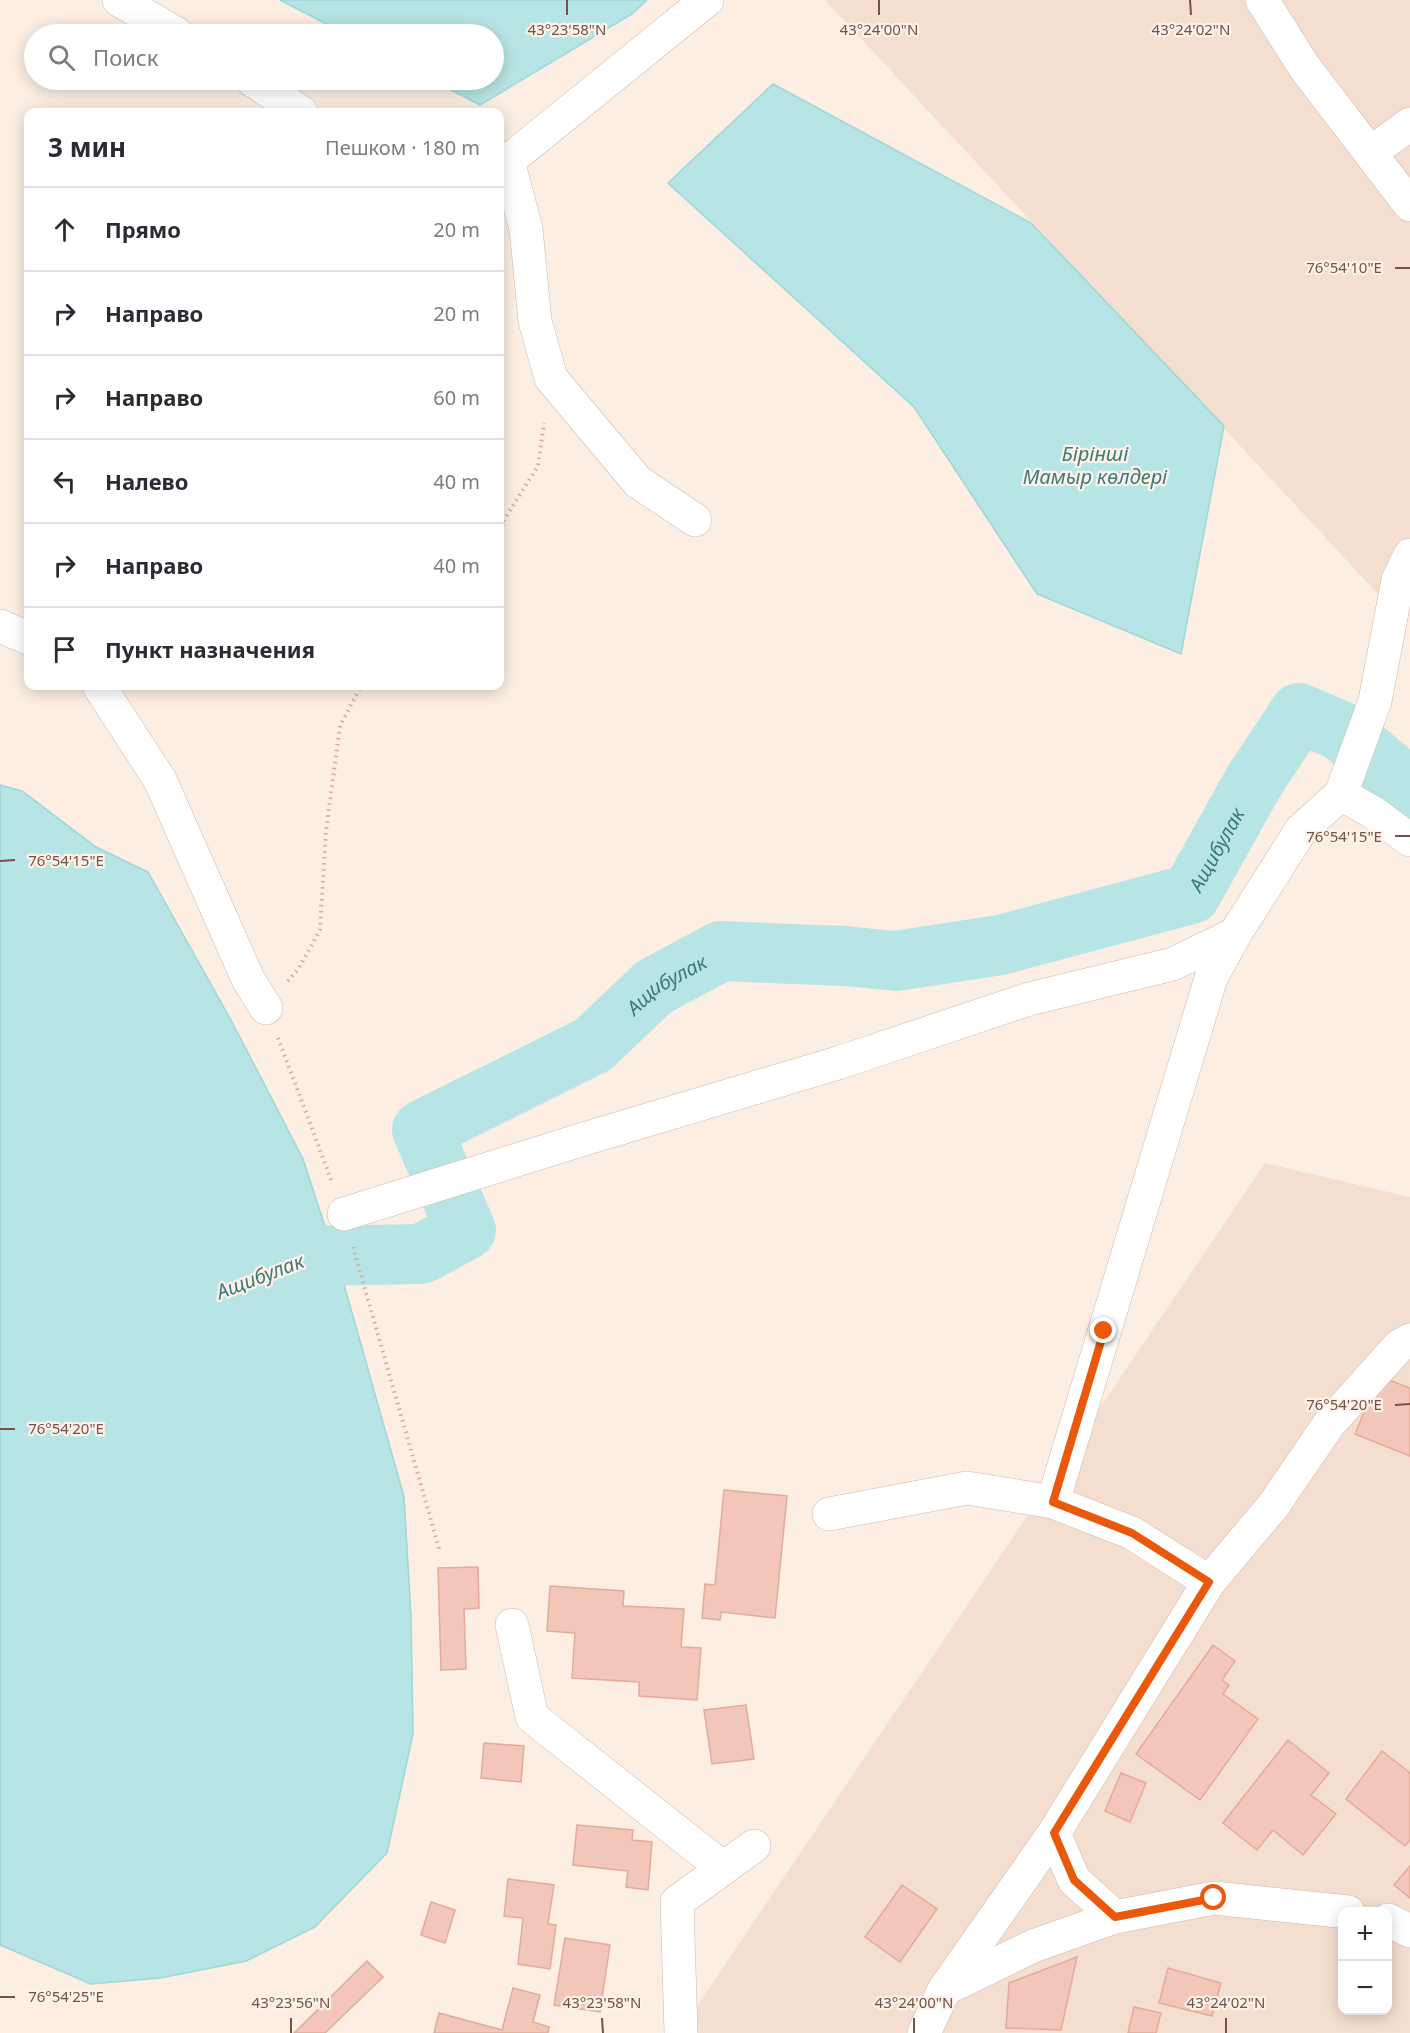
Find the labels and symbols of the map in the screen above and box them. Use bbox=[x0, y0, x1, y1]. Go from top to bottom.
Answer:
text: 43°23'58"N bbox=[528, 19, 606, 39]
text: 43°24'00"N bbox=[840, 19, 918, 39]
text: 43°24'02"N bbox=[1152, 19, 1230, 39]
text: 76°54'10"E bbox=[1306, 257, 1382, 277]
water label: Бірінші Мамыр көлдері bbox=[1023, 440, 1168, 490]
water label: Ащибулак bbox=[1181, 802, 1251, 898]
text: 76°54'15"E bbox=[1306, 826, 1382, 846]
text: 76°54'15"E bbox=[28, 850, 104, 870]
water label: Ащибулак bbox=[618, 947, 712, 1022]
water label: Ащибулак bbox=[210, 1247, 309, 1306]
route end bbox=[1090, 1317, 1116, 1343]
text: 76°54'20"E bbox=[1306, 1394, 1382, 1414]
text: 76°54'20"E bbox=[28, 1418, 104, 1438]
route start bbox=[1200, 1884, 1226, 1910]
text: 76°54'25"E bbox=[28, 1986, 104, 2006]
text: 43°23'56"N bbox=[252, 1992, 330, 2012]
text: 43°23'58"N bbox=[563, 1992, 641, 2012]
text: 43°24'00"N bbox=[875, 1992, 953, 2012]
text: 43°24'02"N bbox=[1187, 1992, 1265, 2012]

